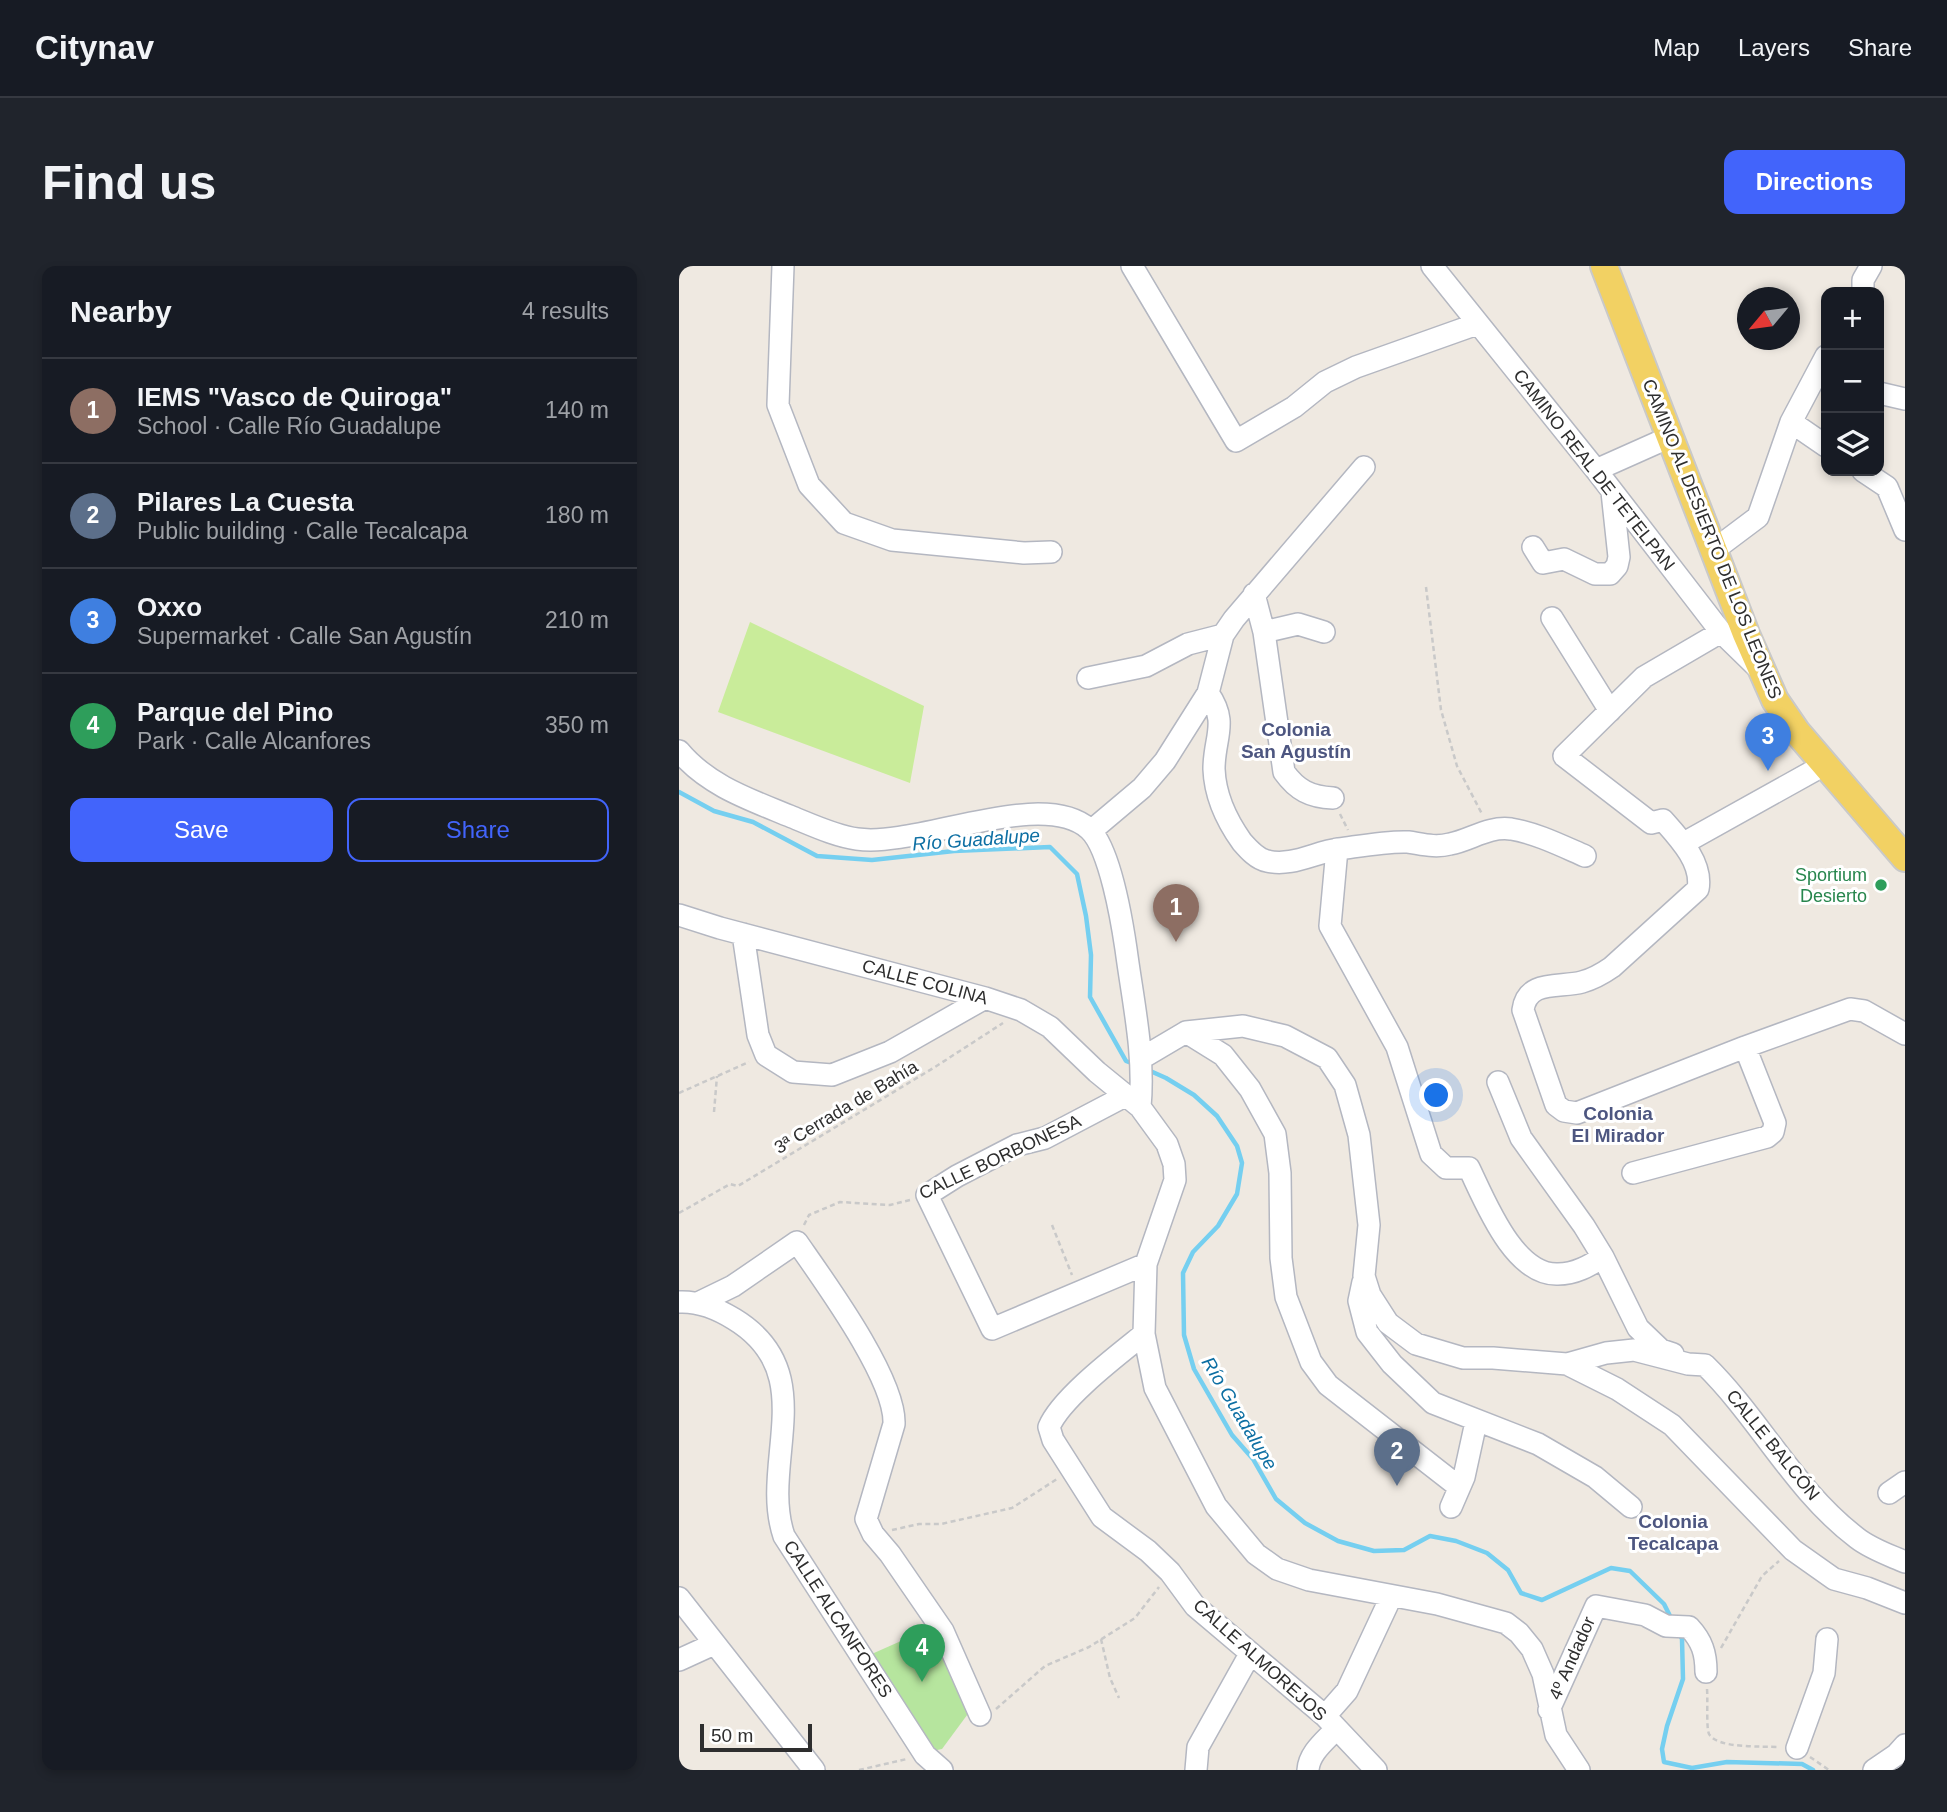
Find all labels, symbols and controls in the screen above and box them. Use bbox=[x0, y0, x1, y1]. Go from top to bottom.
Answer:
text: Citynav bbox=[35, 29, 154, 66]
text: Map bbox=[1653, 34, 1700, 61]
text: Layers bbox=[1738, 34, 1810, 61]
text: Share bbox=[1848, 34, 1912, 61]
button: Directions bbox=[1724, 150, 1905, 214]
text: Find us bbox=[42, 155, 216, 209]
north arrow bbox=[1737, 287, 1800, 350]
map controls bbox=[1821, 287, 1884, 476]
button: + bbox=[1821, 287, 1884, 350]
text: Nearby bbox=[70, 295, 172, 328]
text: 4 results bbox=[522, 298, 609, 324]
button: − bbox=[1821, 350, 1884, 413]
street label: CAMINO REAL DE TETELPAN bbox=[1509, 365, 1679, 575]
street label: CAMINO AL DESIERTO DE LOS LEONES bbox=[1639, 376, 1785, 702]
text: IEMS "Vasco de Quiroga" bbox=[137, 382, 452, 412]
text: 1 bbox=[87, 397, 99, 423]
text: 140 m bbox=[545, 397, 609, 423]
text: School · Calle Río Guadalupe bbox=[137, 413, 441, 439]
button: layers bbox=[1821, 413, 1884, 476]
text: Pilares La Cuesta bbox=[137, 487, 354, 517]
text: 2 bbox=[87, 502, 99, 528]
text: 180 m bbox=[545, 502, 609, 528]
text: Public building · Calle Tecalcapa bbox=[137, 518, 468, 544]
text: Oxxo bbox=[137, 592, 202, 622]
text: 3 bbox=[87, 607, 99, 633]
text: 210 m bbox=[545, 607, 609, 633]
text: Supermarket · Calle San Agustín bbox=[137, 623, 472, 649]
text: Parque del Pino bbox=[137, 697, 334, 727]
text: 4 bbox=[87, 712, 99, 738]
text: 350 m bbox=[545, 712, 609, 738]
pin: 3 bbox=[1745, 713, 1791, 771]
district label: Colonia San Agustín bbox=[1241, 719, 1351, 762]
text: Park · Calle Alcanfores bbox=[137, 728, 371, 754]
button: Save bbox=[70, 798, 333, 862]
button: Share bbox=[347, 798, 609, 862]
water label: Río Guadalupe bbox=[912, 825, 1041, 854]
place label: Sportium Desierto bbox=[1795, 865, 1867, 906]
marker: Sportium Desierto bbox=[1873, 877, 1889, 893]
pin: 1 bbox=[1153, 884, 1199, 942]
street label: CALLE COLINA bbox=[860, 956, 990, 1008]
street label: 3ª Cerrada de Bahía bbox=[771, 1056, 922, 1158]
your location bbox=[1419, 1078, 1453, 1112]
district label: Colonia El Mirador bbox=[1572, 1103, 1665, 1146]
street label: CALLE BORBONESA bbox=[916, 1111, 1084, 1203]
water label: Río Guadalupe bbox=[1198, 1353, 1281, 1473]
street label: CALLE BALCÓN bbox=[1722, 1385, 1824, 1504]
pin: 2 bbox=[1374, 1428, 1420, 1486]
district label: Colonia Tecalcapa bbox=[1628, 1511, 1719, 1554]
street label: CALLE ALCANFORES bbox=[780, 1537, 896, 1701]
street label: CALLE ALMOREJOS bbox=[1189, 1595, 1331, 1725]
street label: 4º Andador bbox=[1545, 1613, 1599, 1703]
pin: 4 bbox=[899, 1624, 945, 1682]
scale bar bbox=[700, 1721, 812, 1753]
text: 50 m bbox=[711, 1725, 753, 1746]

